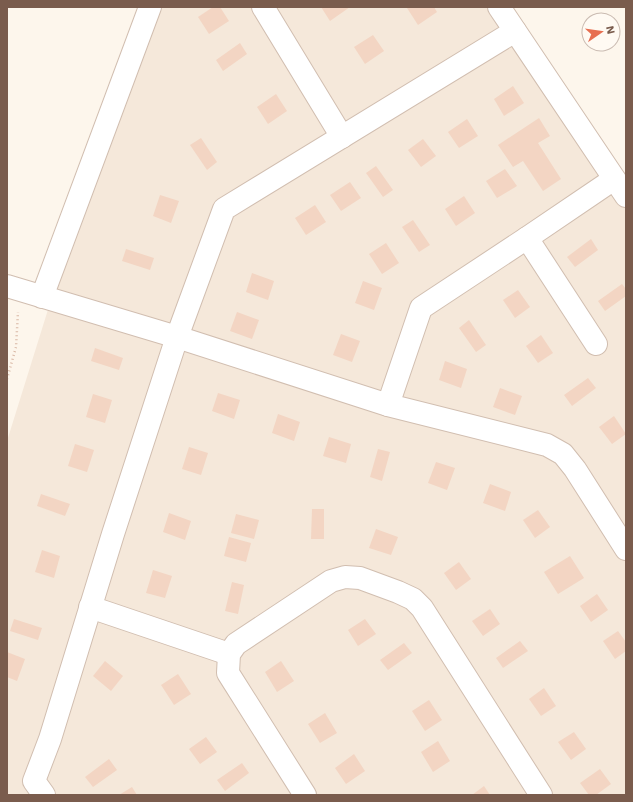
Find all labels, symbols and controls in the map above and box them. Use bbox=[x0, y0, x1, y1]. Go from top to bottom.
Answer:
north arrow bbox=[581, 12, 621, 52]
text: N bbox=[603, 24, 618, 35]

